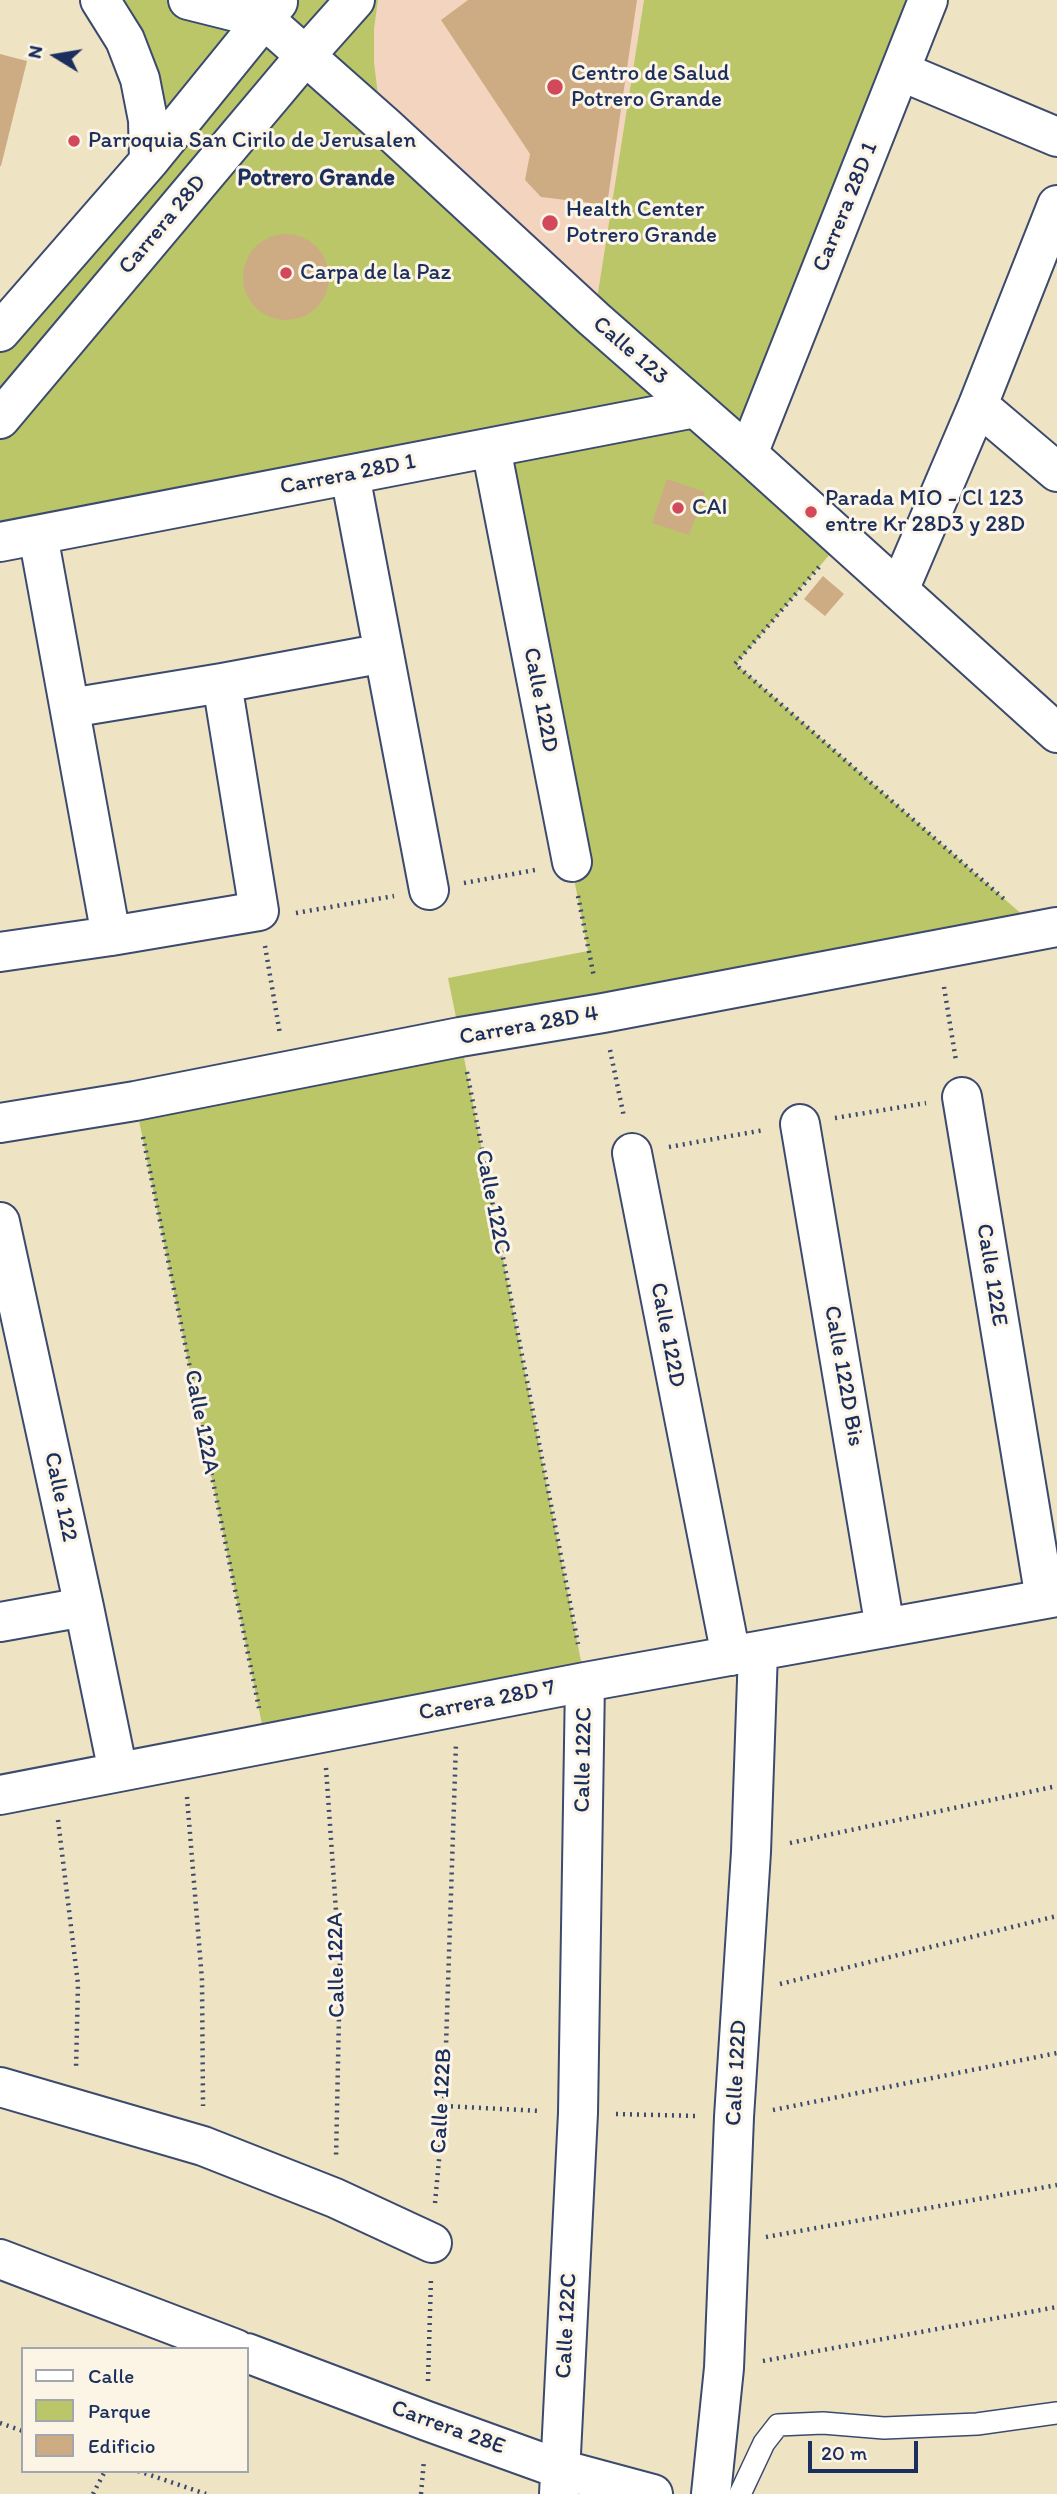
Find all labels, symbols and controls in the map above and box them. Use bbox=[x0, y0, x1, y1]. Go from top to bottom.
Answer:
north arrow bbox=[21, 21, 91, 91]
text: N bbox=[22, 43, 47, 60]
place label: Centro de Salud Potrero Grande bbox=[571, 60, 729, 114]
marker: Centro de Salud Potrero Grande bbox=[545, 77, 565, 97]
place label: Parroquia San Cirilo de Jerusalen bbox=[88, 127, 416, 155]
marker: Parroquia San Cirilo de Jerusalen bbox=[66, 133, 82, 149]
street label: Carrera 28D 1 bbox=[807, 138, 885, 276]
district label: Potrero Grande bbox=[237, 165, 395, 193]
street label: Carrera 28D bbox=[113, 170, 213, 280]
place label: Health Center Potrero Grande bbox=[566, 196, 717, 250]
marker: Health Center Potrero Grande bbox=[540, 213, 560, 233]
place label: Carpa de la Paz bbox=[300, 259, 451, 287]
marker: Carpa de la Paz bbox=[278, 265, 294, 281]
street label: Calle 123 bbox=[587, 311, 673, 391]
street label: Carrera 28D 1 bbox=[278, 448, 418, 502]
place label: Parada MIO - Cl 123 entre Kr 28D3 y 28D bbox=[825, 485, 1025, 539]
place label: CAI bbox=[692, 494, 727, 522]
marker: CAI bbox=[670, 500, 686, 516]
marker: Parada MIO - Cl 123 entre Kr 28D3 y 28D bbox=[803, 504, 819, 520]
street label: Calle 122D bbox=[516, 645, 564, 755]
street label: Carrera 28D 4 bbox=[457, 1000, 601, 1052]
street label: Calle 122C bbox=[468, 1148, 516, 1256]
street label: Calle 122E bbox=[969, 1222, 1013, 1328]
street label: Calle 122D bbox=[643, 1280, 691, 1390]
street label: Calle 122D Bis bbox=[817, 1304, 869, 1448]
street label: Calle 122A bbox=[177, 1368, 225, 1476]
street label: Calle 122 bbox=[37, 1450, 83, 1544]
street label: Carrera 28D 7 bbox=[417, 1674, 557, 1728]
street label: Calle 122C bbox=[569, 1707, 599, 1813]
street label: Calle 122A bbox=[322, 1912, 352, 2018]
street label: Calle 122D bbox=[720, 2019, 754, 2127]
street label: Calle 122B bbox=[425, 2048, 459, 2154]
street label: Calle 122C bbox=[550, 2273, 584, 2379]
legend bbox=[21, 2347, 248, 2473]
text: Calle bbox=[88, 2363, 134, 2388]
street label: Carrera 28E bbox=[387, 2395, 509, 2461]
text: Parque bbox=[88, 2398, 151, 2423]
scale bar bbox=[812, 2428, 922, 2472]
text: Edificio bbox=[88, 2433, 156, 2458]
text: 20 m bbox=[821, 2440, 867, 2465]

